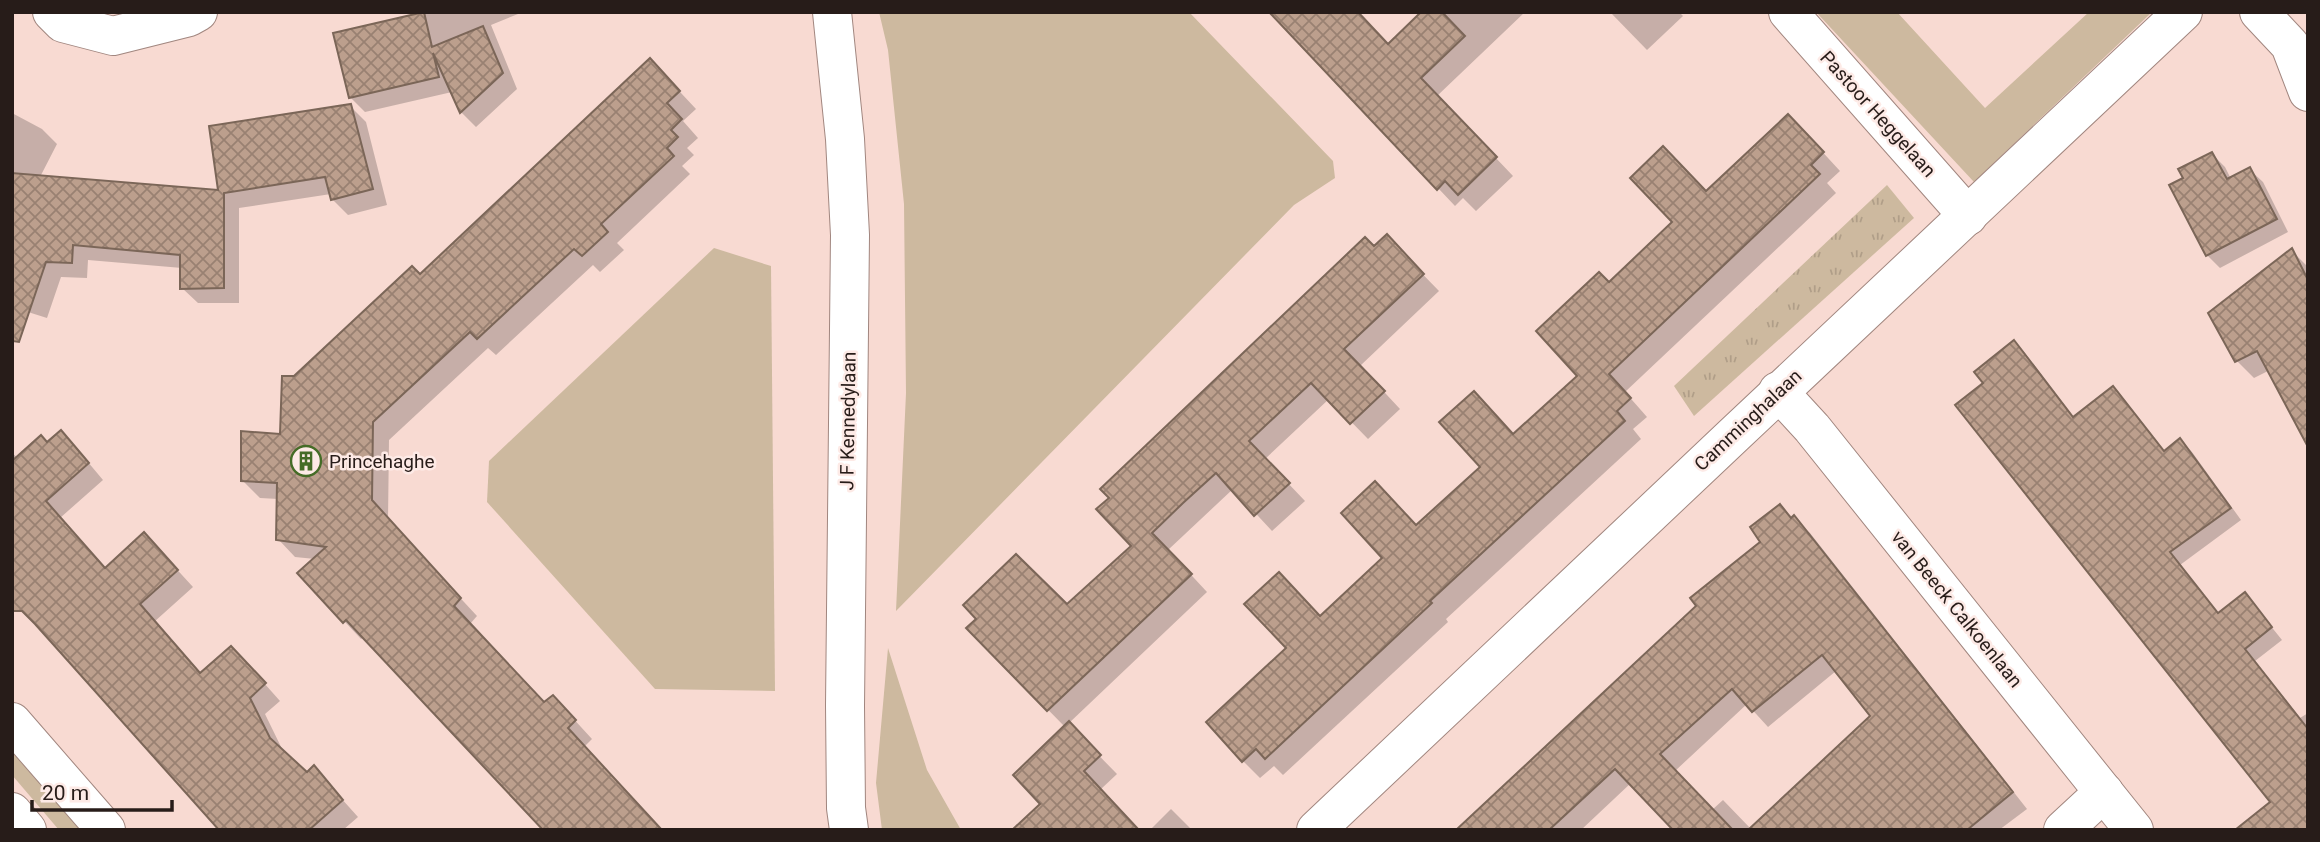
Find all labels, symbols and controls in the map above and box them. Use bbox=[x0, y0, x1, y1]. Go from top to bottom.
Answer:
street label: Pastoor Heggelaan bbox=[1815, 46, 1941, 182]
street label: J F Kennedylaan bbox=[835, 351, 861, 491]
street label: Camminghalaan bbox=[1690, 364, 1806, 476]
building icon: Princehaghe bbox=[289, 444, 323, 478]
place label: Princehaghe bbox=[329, 450, 435, 473]
street label: van Beeck Calkoenlaan bbox=[1887, 526, 2027, 692]
scale bar bbox=[32, 768, 172, 812]
text: 20 m bbox=[42, 781, 89, 805]

